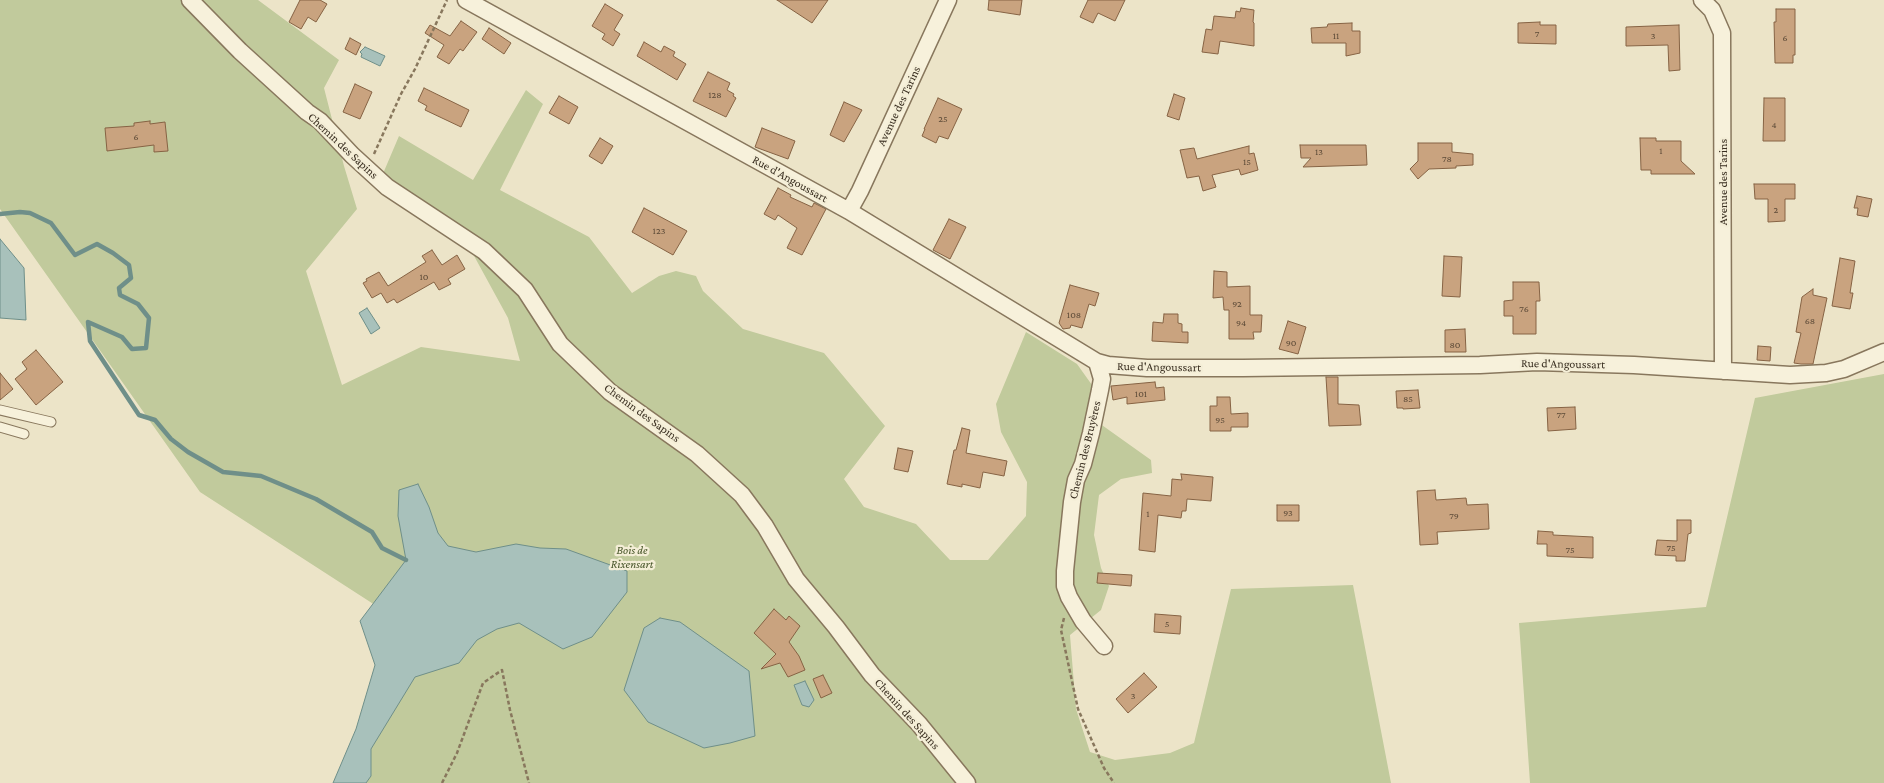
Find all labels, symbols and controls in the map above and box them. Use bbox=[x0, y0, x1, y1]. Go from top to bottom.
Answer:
house number: 7 bbox=[1535, 28, 1539, 40]
house number: 11 bbox=[1333, 30, 1339, 42]
house number: 3 bbox=[1651, 30, 1655, 42]
house number: 6 bbox=[1782, 32, 1788, 44]
street label: Avenue des Tarins bbox=[874, 64, 924, 148]
house number: 128 bbox=[708, 89, 722, 101]
street label: Chemin des Sapins bbox=[305, 110, 381, 182]
house number: 25 bbox=[938, 113, 948, 125]
house number: 4 bbox=[1771, 119, 1777, 131]
house number: 6 bbox=[133, 131, 139, 143]
street label: Avenue des Tarins bbox=[1716, 139, 1730, 225]
house number: 1 bbox=[1659, 145, 1663, 157]
house number: 13 bbox=[1315, 146, 1323, 158]
street label: Rue d'Angoussart bbox=[750, 152, 830, 206]
house number: 78 bbox=[1442, 153, 1452, 165]
house number: 15 bbox=[1243, 156, 1251, 168]
house number: 2 bbox=[1774, 204, 1778, 216]
house number: 123 bbox=[653, 225, 665, 237]
house number: 10 bbox=[420, 271, 428, 283]
house number: 92 bbox=[1232, 298, 1242, 310]
house number: 76 bbox=[1519, 303, 1529, 315]
house number: 108 bbox=[1067, 309, 1081, 321]
house number: 68 bbox=[1805, 315, 1815, 327]
house number: 94 bbox=[1236, 317, 1246, 329]
house number: 90 bbox=[1286, 337, 1296, 349]
house number: 80 bbox=[1449, 339, 1461, 351]
street label: Rue d'Angoussart bbox=[1521, 356, 1605, 372]
street label: Rue d'Angoussart bbox=[1117, 359, 1201, 375]
street label: Chemin des Sapins bbox=[601, 381, 683, 445]
house number: 101 bbox=[1135, 388, 1147, 400]
house number: 85 bbox=[1403, 393, 1413, 405]
street label: Chemin des Bruyères bbox=[1066, 399, 1104, 501]
house number: 77 bbox=[1556, 409, 1566, 421]
house number: 95 bbox=[1215, 414, 1225, 426]
house number: 93 bbox=[1283, 507, 1293, 519]
house number: 1 bbox=[1146, 508, 1150, 520]
house number: 79 bbox=[1449, 510, 1459, 522]
house number: 75 bbox=[1666, 542, 1676, 554]
park label: Bois de Rixensart bbox=[611, 543, 653, 571]
house number: 75 bbox=[1565, 544, 1575, 556]
house number: 5 bbox=[1165, 618, 1169, 630]
street label: Chemin des Sapins bbox=[871, 676, 943, 752]
house number: 3 bbox=[1131, 690, 1135, 702]

